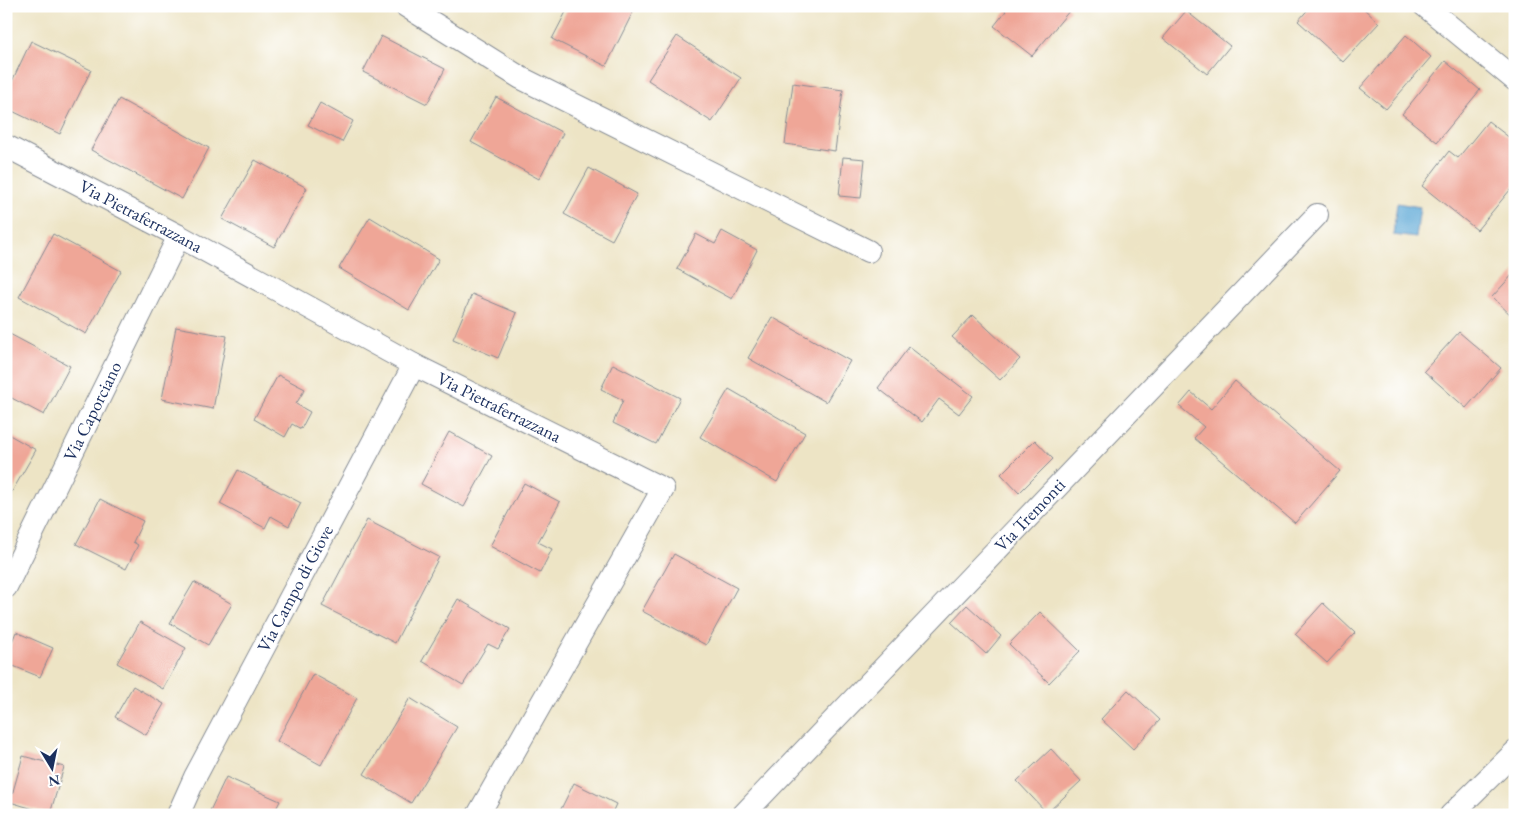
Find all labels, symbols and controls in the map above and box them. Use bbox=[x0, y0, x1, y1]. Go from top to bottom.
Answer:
street label: Via Pietraferrazzana bbox=[75, 174, 207, 258]
street label: Via Caporciano bbox=[58, 357, 127, 465]
street label: Via Pietraferrazzana bbox=[433, 366, 566, 448]
street label: Via Tremonti bbox=[989, 473, 1070, 556]
street label: Via Campo di Giove bbox=[252, 521, 338, 656]
north arrow bbox=[28, 744, 78, 794]
text: N bbox=[46, 771, 61, 791]

